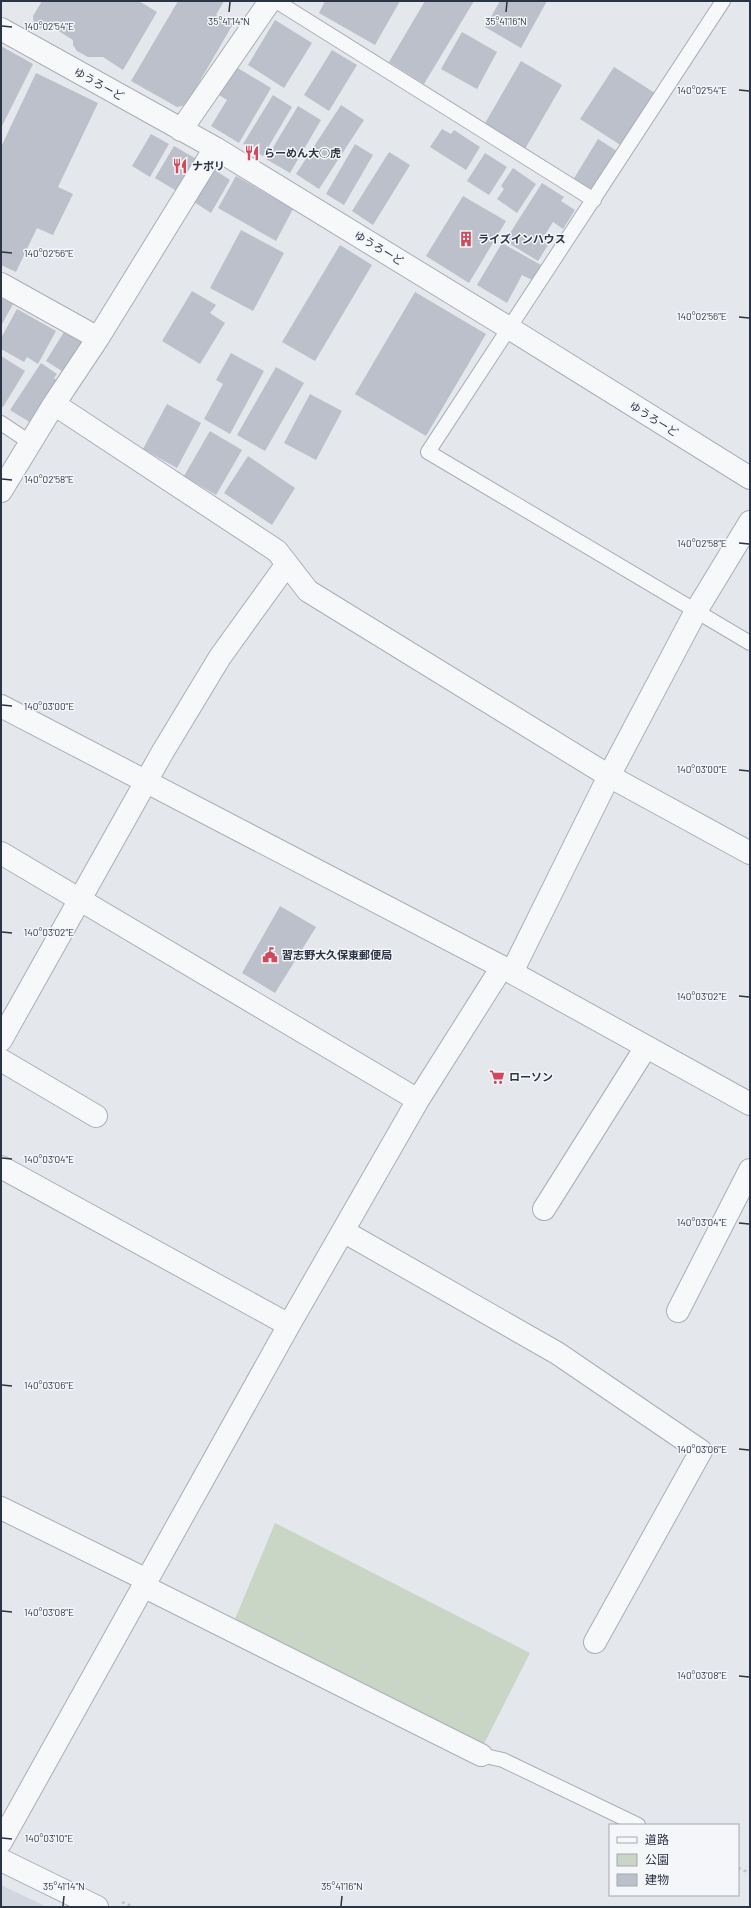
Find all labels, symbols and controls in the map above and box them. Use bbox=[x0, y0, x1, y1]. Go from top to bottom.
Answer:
text: 35°41'14"N bbox=[208, 15, 250, 27]
text: 35°41'16"N bbox=[485, 15, 527, 27]
text: 140°02'54"E bbox=[24, 20, 74, 32]
street label: ゆうろーど bbox=[72, 65, 126, 103]
text: 140°02'54"E bbox=[677, 84, 727, 96]
restaurant icon: らーめん大○虎 bbox=[243, 144, 261, 162]
place label: らーめん大○虎 bbox=[264, 146, 341, 159]
restaurant icon: ナポリ bbox=[171, 157, 189, 175]
place label: ナポリ bbox=[192, 159, 225, 172]
street label: ゆうろーど bbox=[352, 228, 406, 267]
building icon: ライズインハウス bbox=[457, 230, 475, 248]
place label: ライズインハウス bbox=[478, 232, 566, 245]
text: 140°02'56"E bbox=[24, 247, 74, 259]
text: 140°02'56"E bbox=[677, 310, 727, 322]
street label: ゆうろーど bbox=[627, 398, 681, 439]
text: 140°02'58"E bbox=[24, 473, 74, 485]
text: 140°02'58"E bbox=[677, 537, 727, 549]
text: 140°03'00"E bbox=[24, 700, 74, 712]
text: 140°03'00"E bbox=[677, 763, 727, 775]
text: 140°03'02"E bbox=[24, 926, 74, 938]
public building icon: 習志野大久保東郵便局 bbox=[261, 946, 279, 964]
place label: 習志野大久保東郵便局 bbox=[282, 948, 392, 961]
text: 140°03'02"E bbox=[677, 990, 727, 1002]
supermarket icon: ローソン bbox=[488, 1068, 506, 1086]
place label: ローソン bbox=[509, 1070, 553, 1083]
text: 140°03'04"E bbox=[24, 1153, 74, 1165]
text: 140°03'04"E bbox=[677, 1216, 727, 1228]
text: 140°03'06"E bbox=[24, 1379, 74, 1391]
text: 140°03'06"E bbox=[677, 1443, 727, 1455]
text: 140°03'08"E bbox=[24, 1606, 74, 1618]
text: 140°03'08"E bbox=[677, 1669, 727, 1681]
legend bbox=[609, 1824, 739, 1896]
text: 140°03'10"E bbox=[25, 1832, 73, 1844]
text: 道路 bbox=[645, 1832, 669, 1846]
text: 公園 bbox=[645, 1852, 669, 1866]
text: 建物 bbox=[645, 1872, 669, 1886]
text: 35°41'14"N bbox=[43, 1880, 85, 1892]
text: 35°41'16"N bbox=[321, 1880, 363, 1892]

